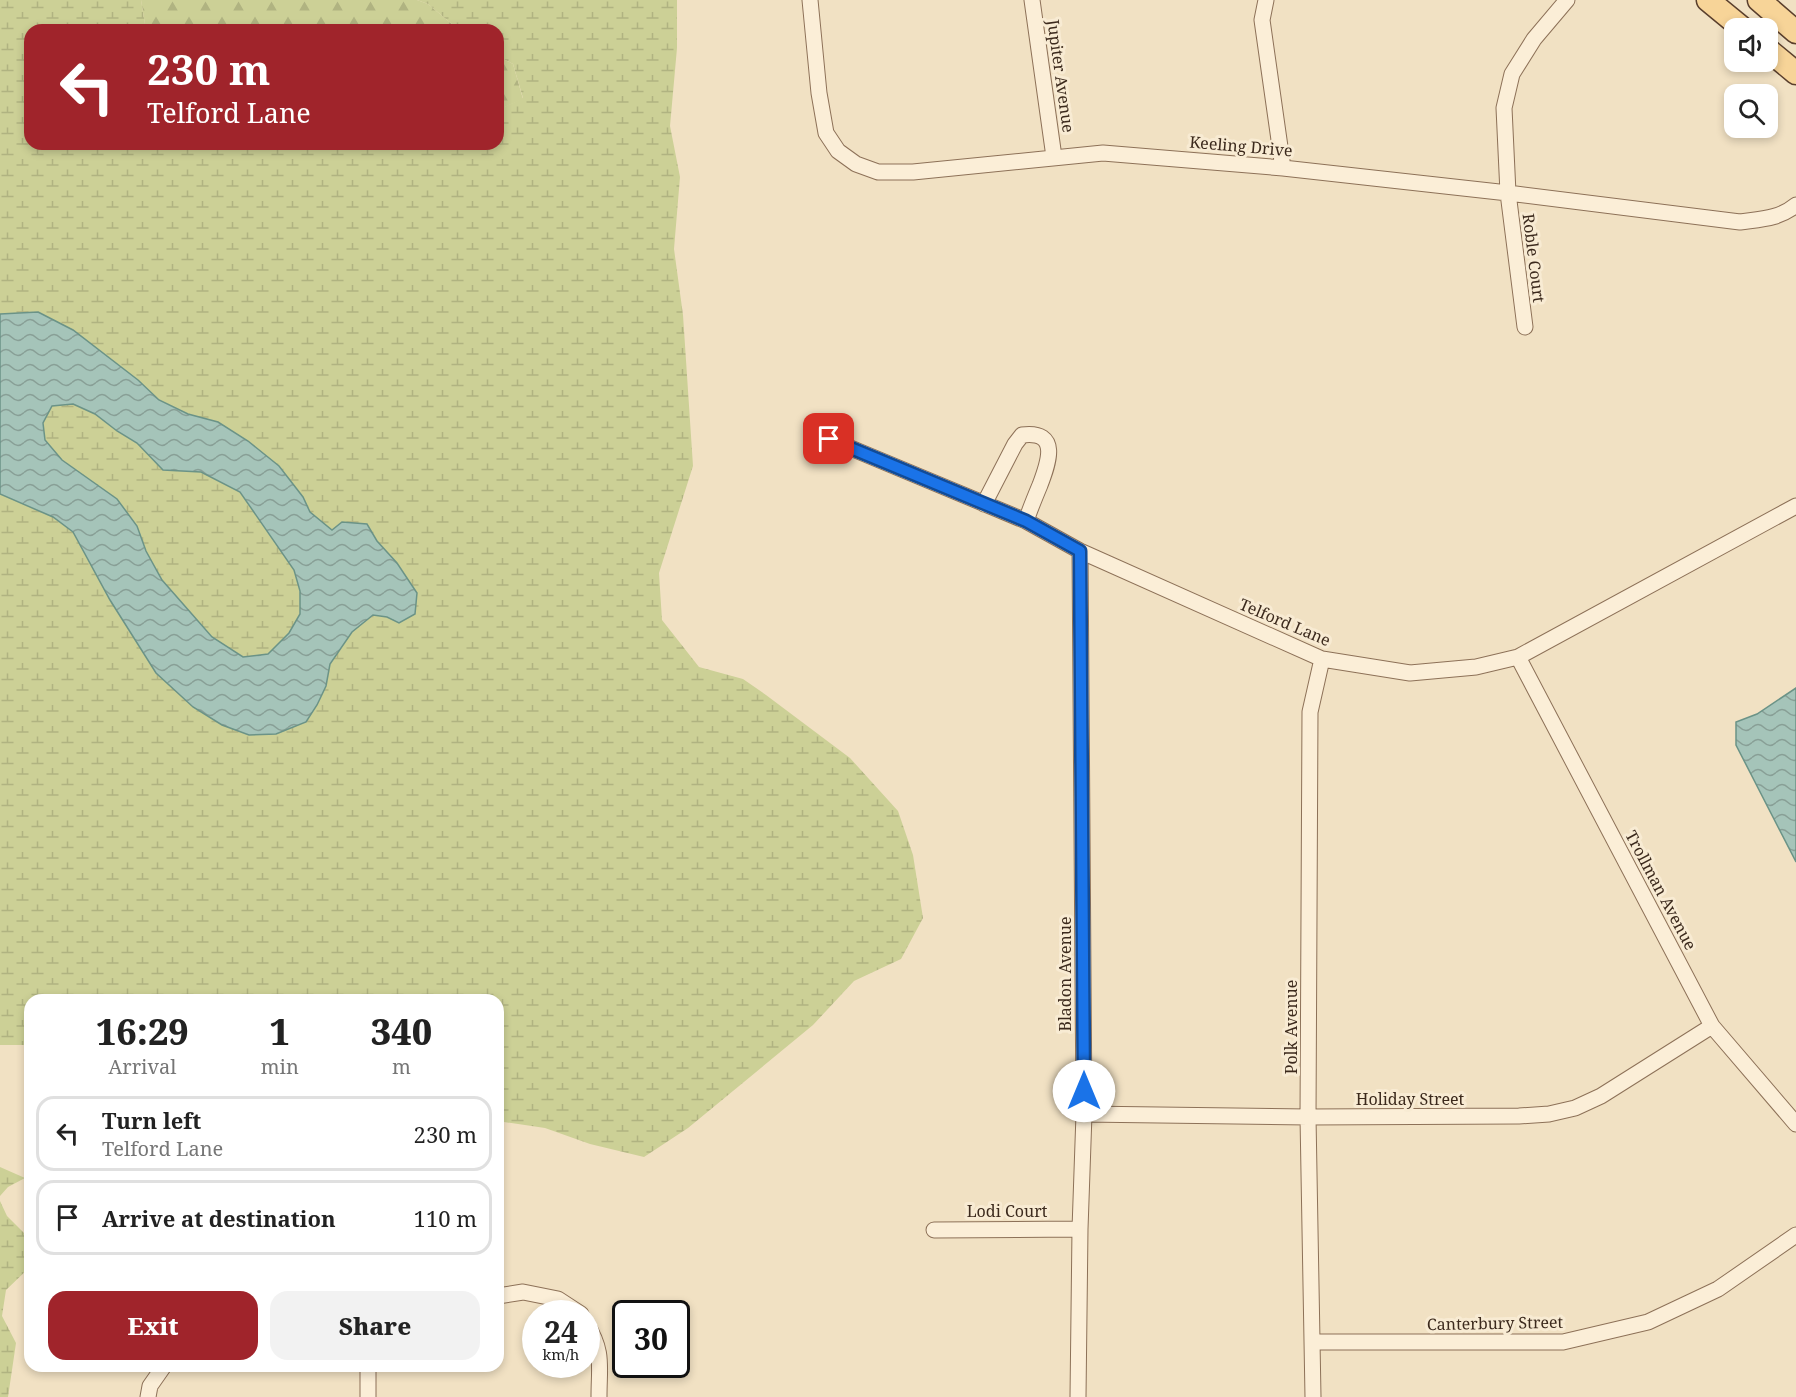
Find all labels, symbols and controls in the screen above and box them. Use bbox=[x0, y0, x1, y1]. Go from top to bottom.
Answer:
street label: Jupiter Avenue bbox=[1042, 17, 1080, 134]
map controls bbox=[1724, 18, 1778, 138]
button: sound bbox=[1724, 18, 1778, 72]
text: 230 m bbox=[147, 40, 271, 97]
icon: left bbox=[48, 48, 126, 126]
button: search bbox=[1724, 84, 1778, 138]
text: Telford Lane bbox=[147, 94, 311, 131]
street label: Keeling Drive bbox=[1189, 131, 1293, 161]
street label: Roble Court bbox=[1518, 212, 1550, 304]
pin bbox=[803, 413, 854, 464]
icon: arrive bbox=[812, 422, 845, 455]
street label: Telford Lane bbox=[1236, 593, 1334, 651]
street label: Trollman Avenue bbox=[1620, 826, 1702, 954]
street label: Bladon Avenue bbox=[1054, 916, 1076, 1032]
street label: Polk Avenue bbox=[1280, 980, 1302, 1074]
text: 16:29 bbox=[96, 1007, 189, 1056]
text: 1 bbox=[270, 1007, 290, 1056]
text: 340 bbox=[371, 1007, 432, 1056]
text: Arrival bbox=[108, 1053, 177, 1080]
text: min bbox=[261, 1053, 299, 1080]
text: m bbox=[392, 1053, 411, 1080]
position arrow bbox=[1052, 1059, 1116, 1123]
street label: Holiday Street bbox=[1356, 1088, 1465, 1110]
text: Turn left bbox=[102, 1105, 201, 1135]
icon: left bbox=[51, 1117, 84, 1150]
text: 230 m bbox=[414, 1119, 477, 1149]
text: Telford Lane bbox=[102, 1135, 223, 1162]
street label: Lodi Court bbox=[967, 1200, 1048, 1222]
icon: arrive bbox=[51, 1201, 84, 1234]
text: Arrive at destination bbox=[102, 1203, 336, 1233]
text: 110 m bbox=[414, 1203, 477, 1233]
button: Exit bbox=[48, 1291, 258, 1360]
button: Share bbox=[270, 1291, 480, 1360]
speed limit sign: 30 bbox=[612, 1300, 690, 1378]
text: 24 bbox=[544, 1311, 578, 1352]
street label: Canterbury Street bbox=[1427, 1311, 1564, 1335]
text: km/h bbox=[543, 1344, 579, 1364]

